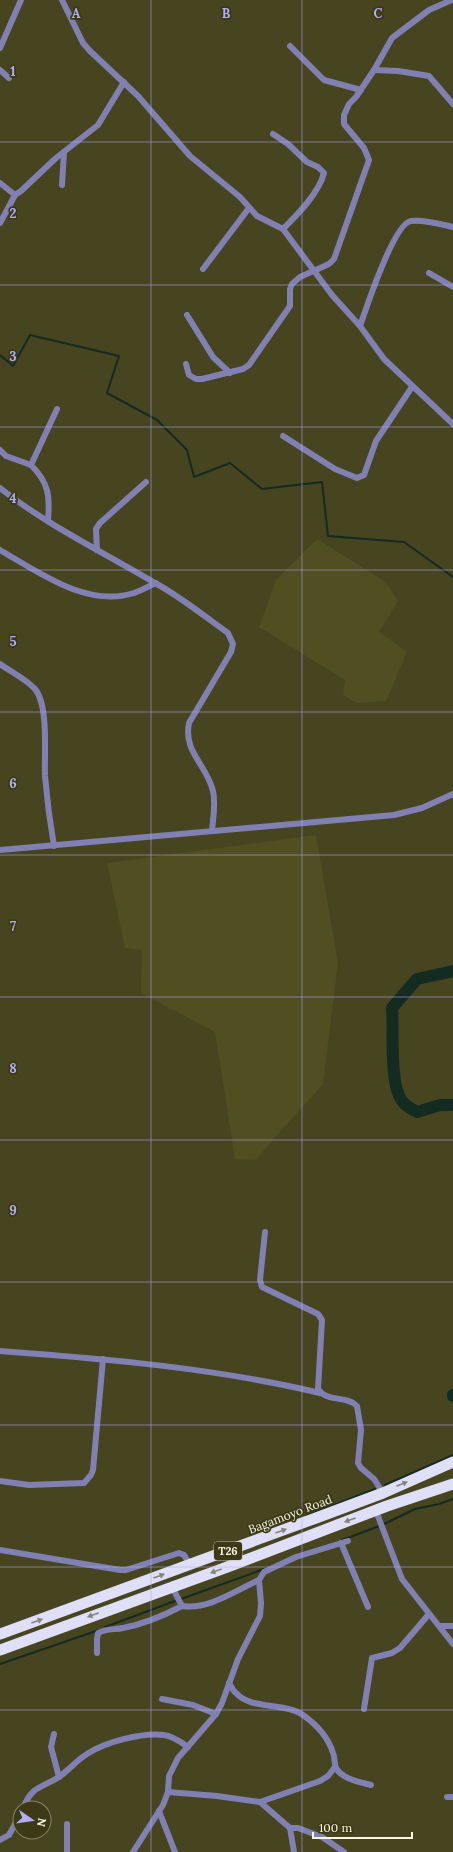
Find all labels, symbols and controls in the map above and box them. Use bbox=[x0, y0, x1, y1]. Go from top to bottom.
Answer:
text: A bbox=[72, 5, 81, 22]
text: B bbox=[222, 5, 231, 22]
text: C bbox=[374, 5, 383, 22]
text: 1 bbox=[10, 63, 16, 80]
text: 2 bbox=[10, 205, 17, 222]
text: 3 bbox=[9, 348, 17, 365]
text: 4 bbox=[9, 490, 17, 507]
text: 5 bbox=[9, 633, 17, 650]
text: 6 bbox=[9, 775, 17, 792]
text: 7 bbox=[10, 918, 16, 935]
text: 8 bbox=[9, 1060, 17, 1077]
text: 9 bbox=[9, 1202, 17, 1219]
one-way arrow bbox=[396, 1481, 408, 1487]
street label: Bagamoyo Road bbox=[246, 1491, 334, 1537]
one-way arrow bbox=[344, 1518, 356, 1524]
one-way arrow bbox=[275, 1528, 287, 1534]
road number: T26 bbox=[214, 1542, 242, 1560]
one-way arrow bbox=[209, 1568, 221, 1574]
one-way arrow bbox=[153, 1573, 165, 1579]
one-way arrow bbox=[87, 1613, 99, 1619]
one-way arrow bbox=[31, 1617, 43, 1623]
north arrow bbox=[12, 1800, 52, 1840]
scale bar bbox=[313, 1814, 412, 1840]
text: N bbox=[34, 1817, 50, 1828]
text: 100 m bbox=[319, 1820, 352, 1835]

